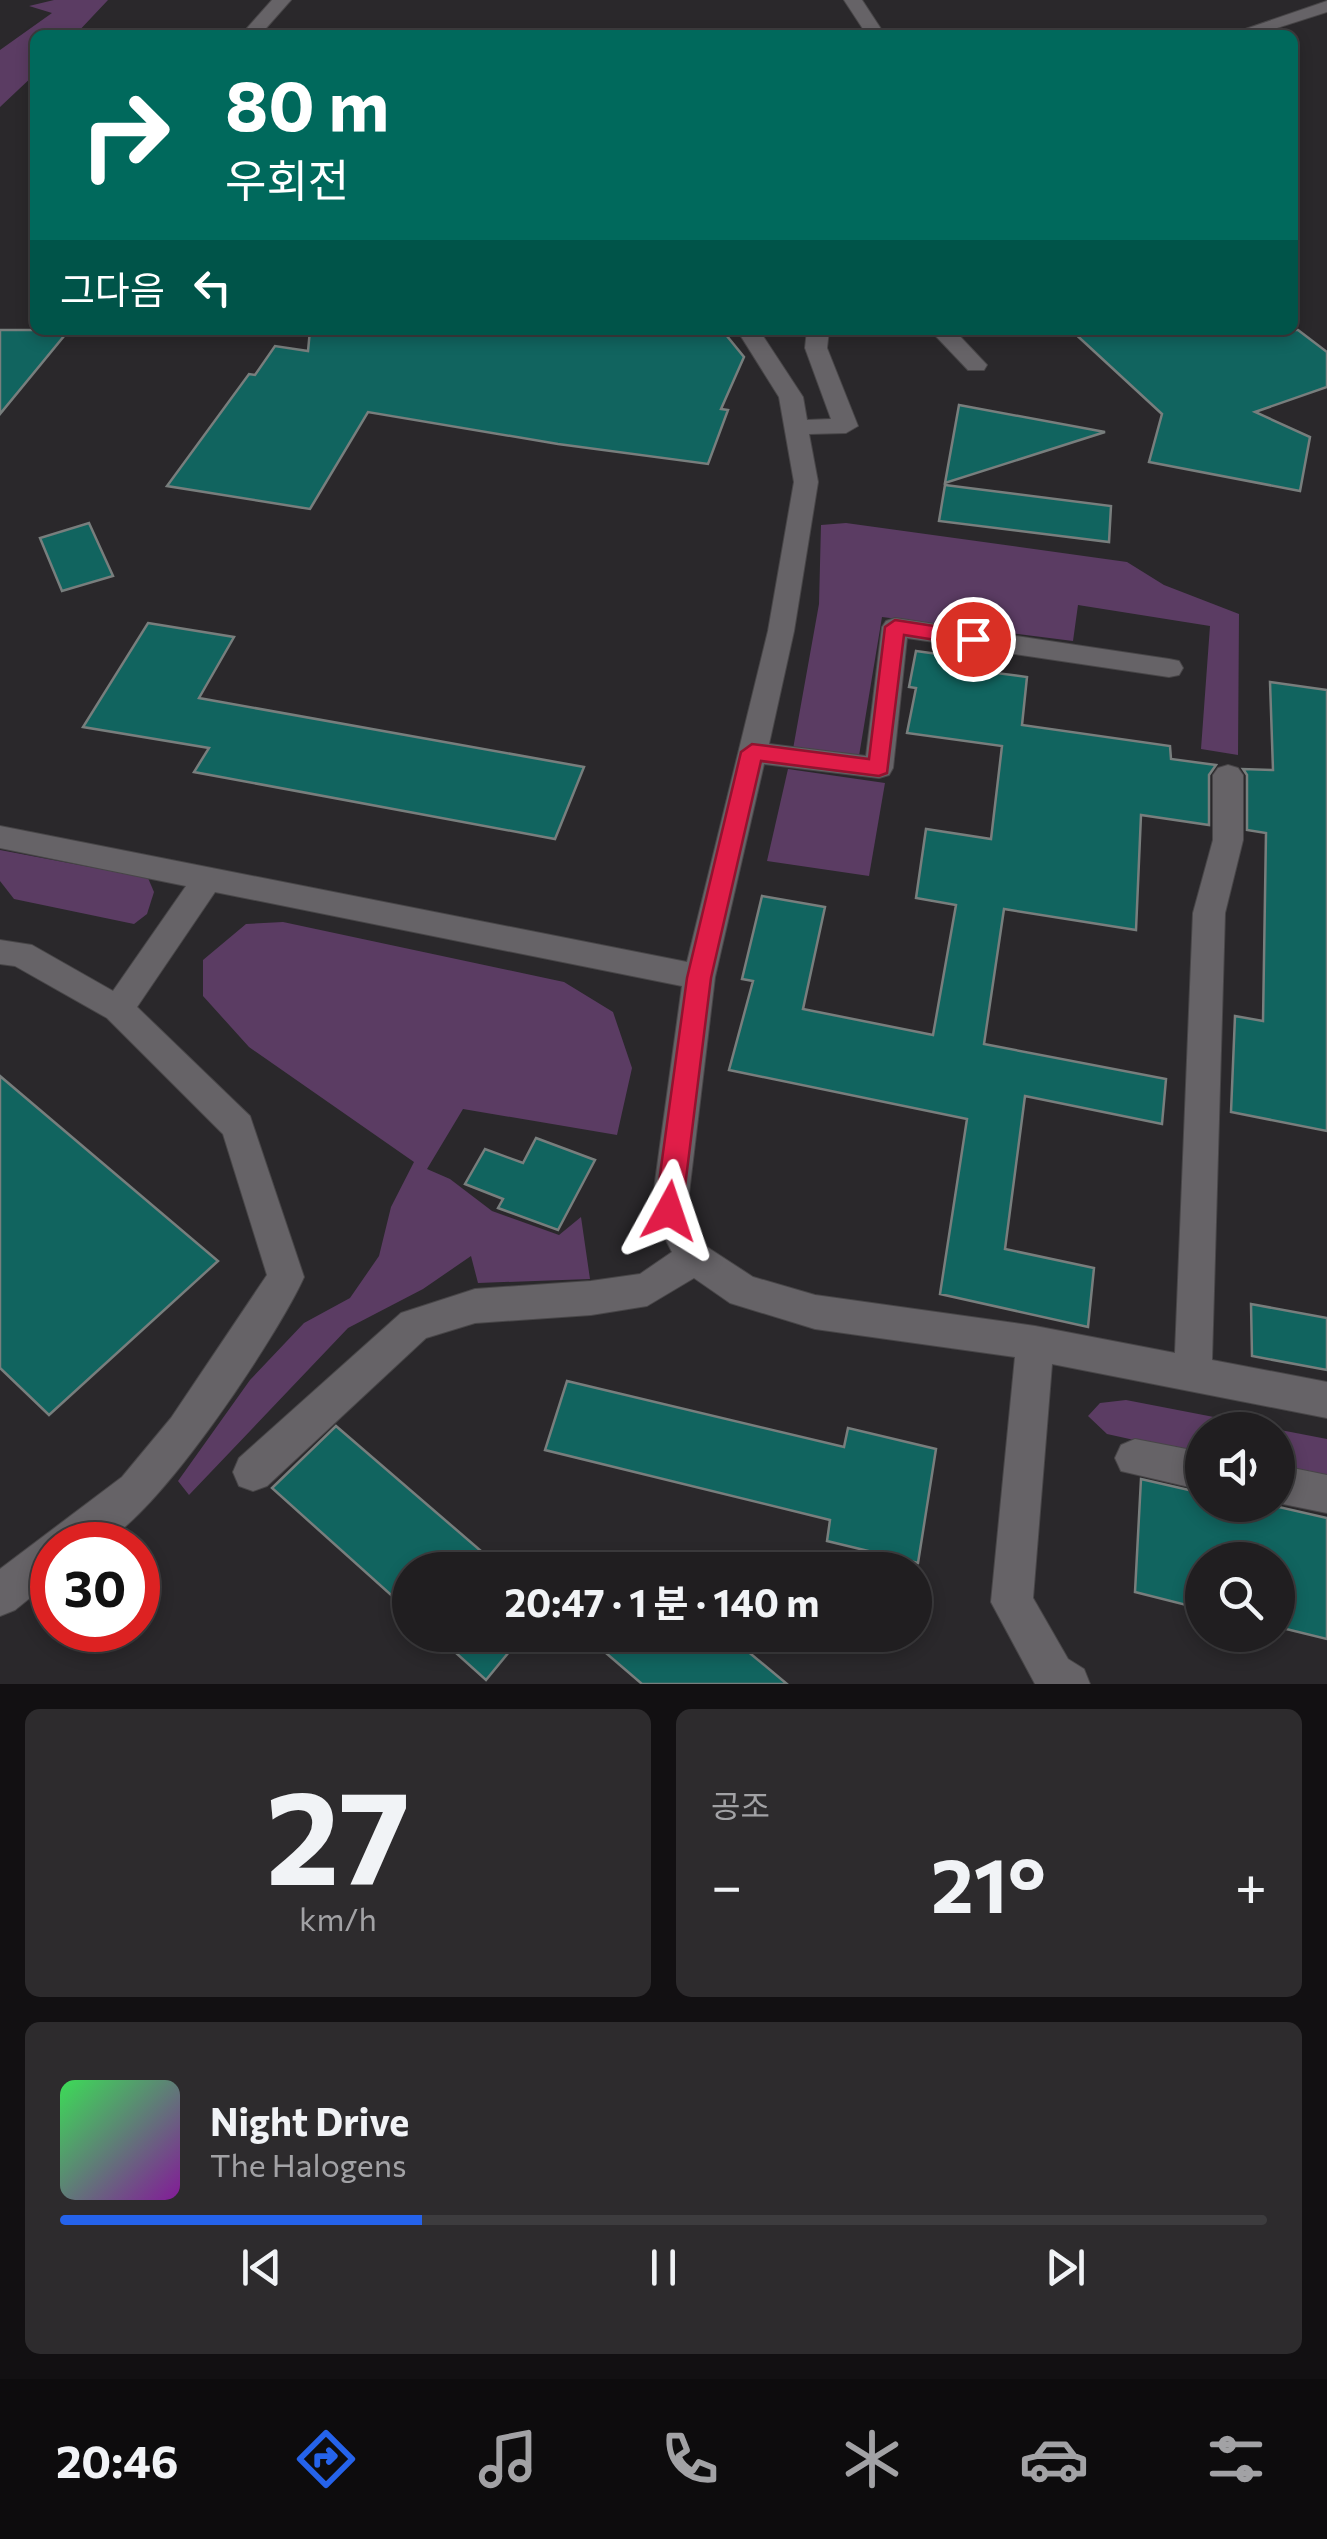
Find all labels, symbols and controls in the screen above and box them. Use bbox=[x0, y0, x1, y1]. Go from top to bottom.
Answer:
text: 80 m bbox=[225, 60, 389, 145]
icon: right bbox=[60, 70, 190, 200]
text: 우회전 bbox=[225, 151, 349, 206]
icon: left bbox=[185, 260, 240, 315]
text: 그다음 bbox=[60, 265, 165, 312]
pin bbox=[931, 597, 1016, 682]
icon: arrive bbox=[946, 612, 1001, 667]
position arrow bbox=[617, 1159, 721, 1263]
map controls bbox=[1185, 1412, 1295, 1652]
button: sound bbox=[1185, 1412, 1295, 1522]
speed limit sign: 30 bbox=[30, 1522, 160, 1652]
button: search bbox=[1185, 1542, 1295, 1652]
text: 20:47 · 1 분 · 140 m bbox=[505, 1578, 819, 1625]
text: 27 bbox=[266, 1753, 410, 1912]
text: 공조 bbox=[711, 1785, 770, 1825]
text: 21° bbox=[931, 1837, 1046, 1928]
text: − bbox=[711, 1850, 742, 1917]
text: + bbox=[1235, 1850, 1267, 1917]
text: km/h bbox=[299, 1898, 377, 1938]
text: Night Drive bbox=[210, 2097, 409, 2144]
text: The Halogens bbox=[210, 2144, 407, 2184]
icon: previous bbox=[234, 2240, 289, 2295]
icon: pause bbox=[636, 2240, 691, 2295]
icon: next bbox=[1038, 2240, 1093, 2295]
icon: directions bbox=[291, 2424, 361, 2494]
icon: music bbox=[473, 2424, 543, 2494]
icon: phone bbox=[655, 2424, 725, 2494]
icon: climate bbox=[837, 2424, 907, 2494]
icon: car bbox=[1019, 2424, 1089, 2494]
icon: filters bbox=[1201, 2424, 1271, 2494]
text: 20:46 bbox=[56, 2432, 179, 2487]

